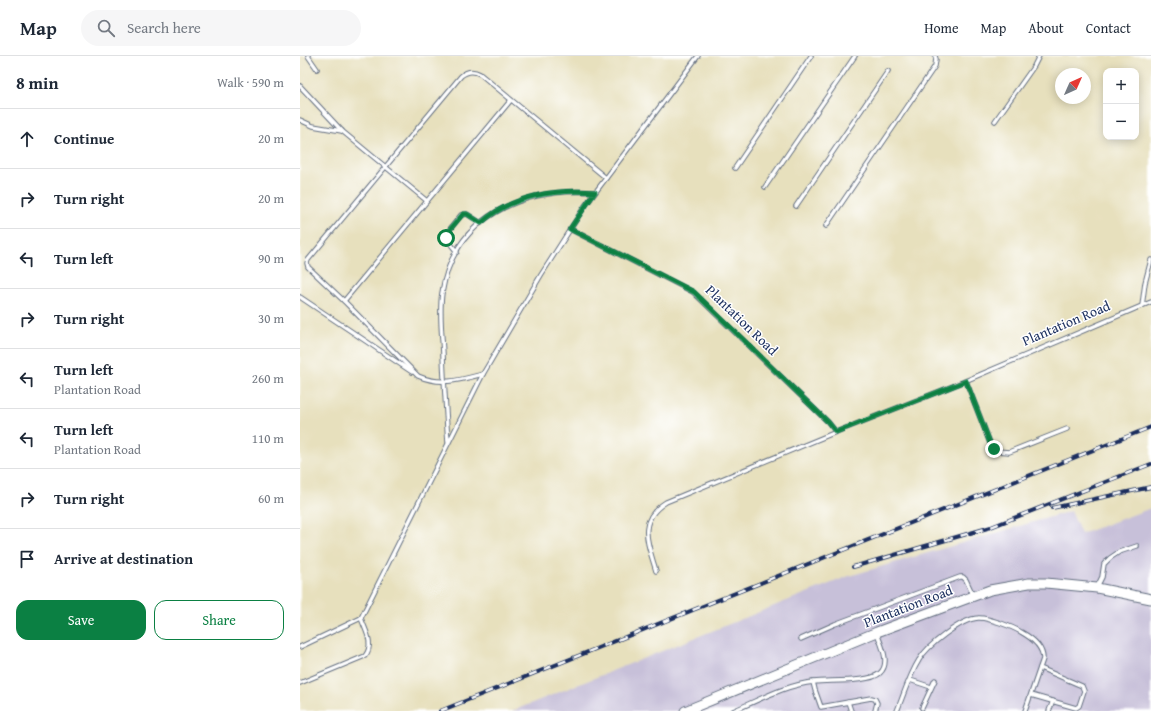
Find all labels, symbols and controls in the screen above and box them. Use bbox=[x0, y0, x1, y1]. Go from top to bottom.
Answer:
search box bbox=[81, 10, 361, 46]
text: Map bbox=[20, 14, 57, 42]
icon: search bbox=[95, 17, 117, 39]
text: Search here bbox=[127, 17, 201, 38]
text: Home bbox=[924, 18, 959, 38]
text: Map bbox=[981, 18, 1006, 38]
text: About bbox=[1028, 18, 1064, 38]
text: Contact bbox=[1086, 18, 1131, 38]
north arrow bbox=[1055, 68, 1091, 104]
map controls bbox=[1103, 68, 1139, 140]
button: + bbox=[1103, 68, 1139, 104]
text: 8 min bbox=[16, 70, 58, 95]
text: Walk · 590 m bbox=[217, 73, 284, 92]
button: − bbox=[1103, 104, 1139, 140]
icon: ahead bbox=[16, 128, 38, 150]
text: Continue bbox=[54, 128, 115, 149]
text: 20 m bbox=[258, 129, 284, 148]
icon: right bbox=[16, 188, 38, 210]
text: Turn right bbox=[54, 188, 125, 209]
text: 20 m bbox=[258, 189, 284, 208]
route start bbox=[437, 229, 455, 247]
icon: left bbox=[16, 248, 38, 270]
text: Turn left bbox=[54, 248, 113, 269]
text: 90 m bbox=[258, 249, 284, 268]
street label: Plantation Road bbox=[701, 280, 783, 360]
street label: Plantation Road bbox=[1019, 295, 1114, 351]
icon: right bbox=[16, 308, 38, 330]
text: Turn right bbox=[54, 308, 125, 329]
text: 30 m bbox=[258, 309, 284, 328]
text: Turn left bbox=[54, 359, 113, 380]
icon: left bbox=[16, 368, 38, 390]
text: 260 m bbox=[252, 369, 284, 388]
text: Plantation Road bbox=[54, 380, 141, 399]
text: Turn left bbox=[54, 419, 113, 440]
icon: left bbox=[16, 428, 38, 450]
text: 110 m bbox=[252, 429, 284, 448]
text: Plantation Road bbox=[54, 440, 141, 459]
route end bbox=[985, 440, 1003, 458]
icon: right bbox=[16, 488, 38, 510]
text: Turn right bbox=[54, 488, 125, 509]
text: 60 m bbox=[258, 489, 284, 508]
icon: arrive bbox=[16, 548, 38, 570]
text: Arrive at destination bbox=[54, 548, 193, 569]
street label: Plantation Road bbox=[861, 580, 956, 632]
button: Save bbox=[16, 600, 146, 640]
button: Share bbox=[154, 600, 284, 640]

